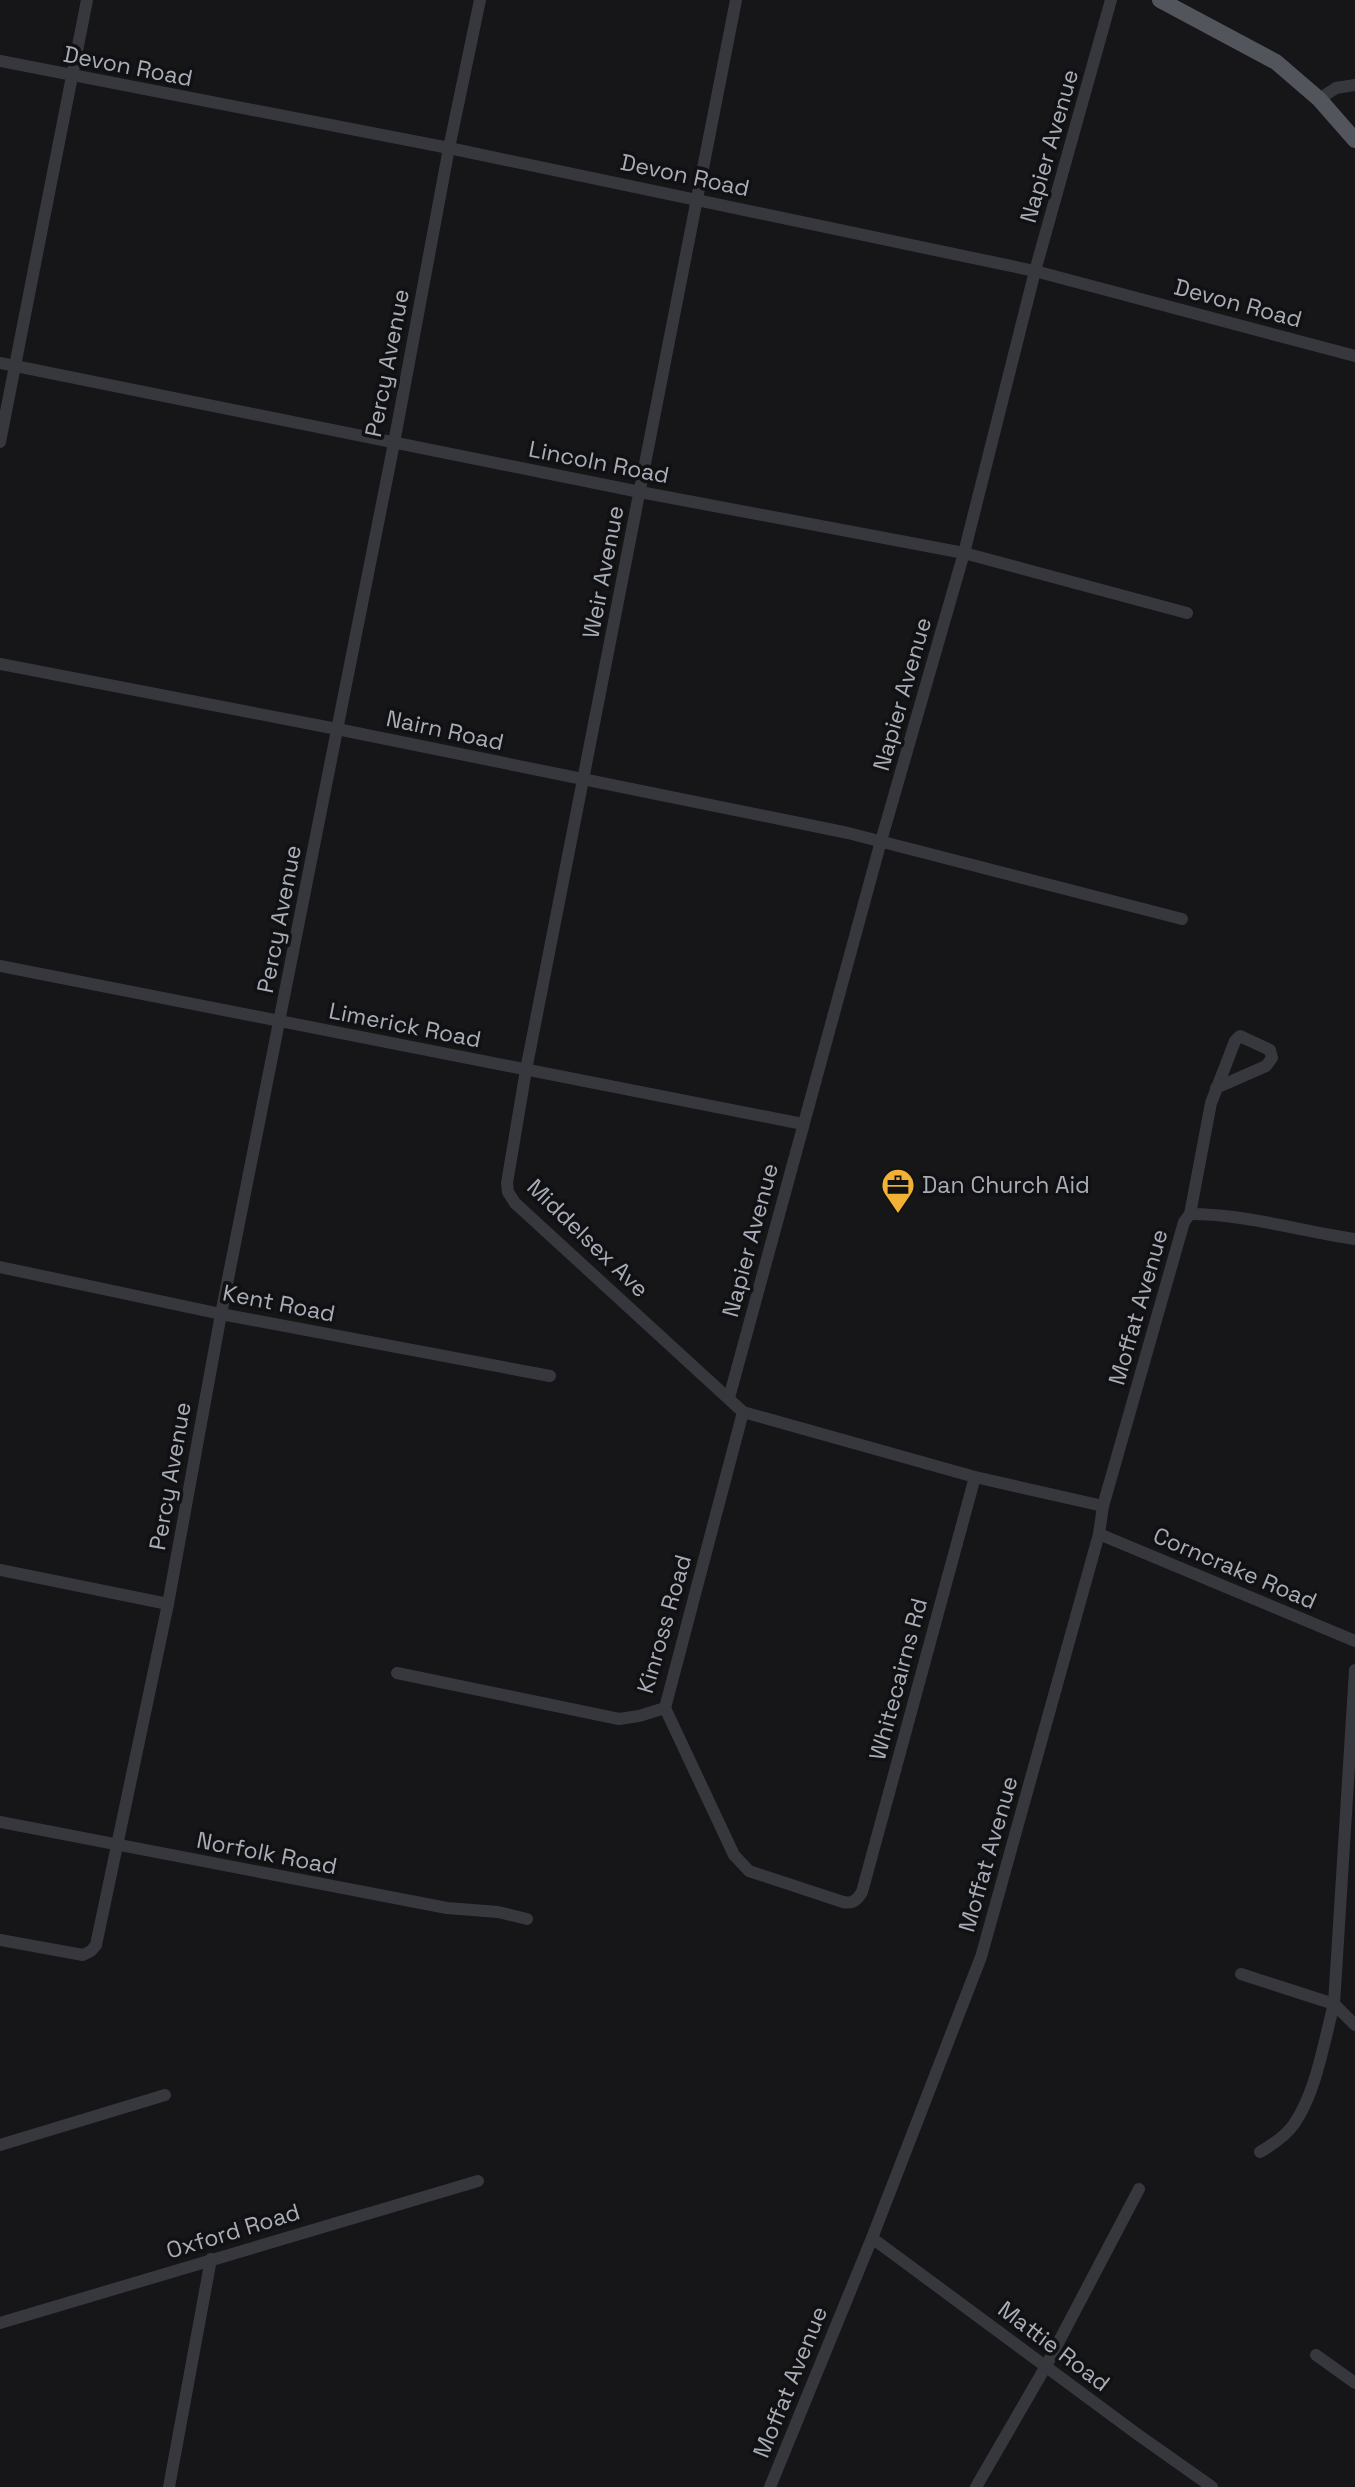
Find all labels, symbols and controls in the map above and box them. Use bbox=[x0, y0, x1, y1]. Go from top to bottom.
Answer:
street label: Devon Road bbox=[61, 39, 195, 93]
street label: Napier Avenue bbox=[1013, 66, 1085, 226]
street label: Devon Road bbox=[618, 147, 752, 203]
street label: Devon Road bbox=[1171, 272, 1305, 334]
street label: Percy Avenue bbox=[358, 287, 416, 439]
street label: Lincoln Road bbox=[526, 434, 672, 490]
street label: Weir Avenue bbox=[575, 503, 631, 641]
street label: Napier Avenue bbox=[866, 614, 938, 774]
street label: Nairn Road bbox=[384, 703, 506, 757]
street label: Percy Avenue bbox=[250, 843, 308, 995]
street label: Limerick Road bbox=[326, 996, 484, 1054]
street label: Napier Avenue bbox=[715, 1160, 785, 1320]
office icon: Dan Church Aid bbox=[879, 1166, 917, 1215]
place label: Dan Church Aid bbox=[922, 1170, 1090, 1200]
street label: Middelsex Ave bbox=[521, 1172, 655, 1304]
street label: Moffat Avenue bbox=[1101, 1226, 1175, 1388]
street label: Kent Road bbox=[220, 1277, 338, 1329]
street label: Percy Avenue bbox=[142, 1400, 198, 1552]
street label: Corncrake Road bbox=[1149, 1520, 1321, 1616]
street label: Kinross Road bbox=[630, 1551, 698, 1697]
street label: Whitecairns Rd bbox=[862, 1595, 934, 1763]
street label: Moffat Avenue bbox=[951, 1773, 1025, 1935]
street label: Norfolk Road bbox=[194, 1825, 340, 1881]
street label: Oxford Road bbox=[162, 2196, 304, 2266]
street label: Mattie Road bbox=[992, 2294, 1116, 2398]
street label: Moffat Avenue bbox=[746, 2302, 834, 2462]

